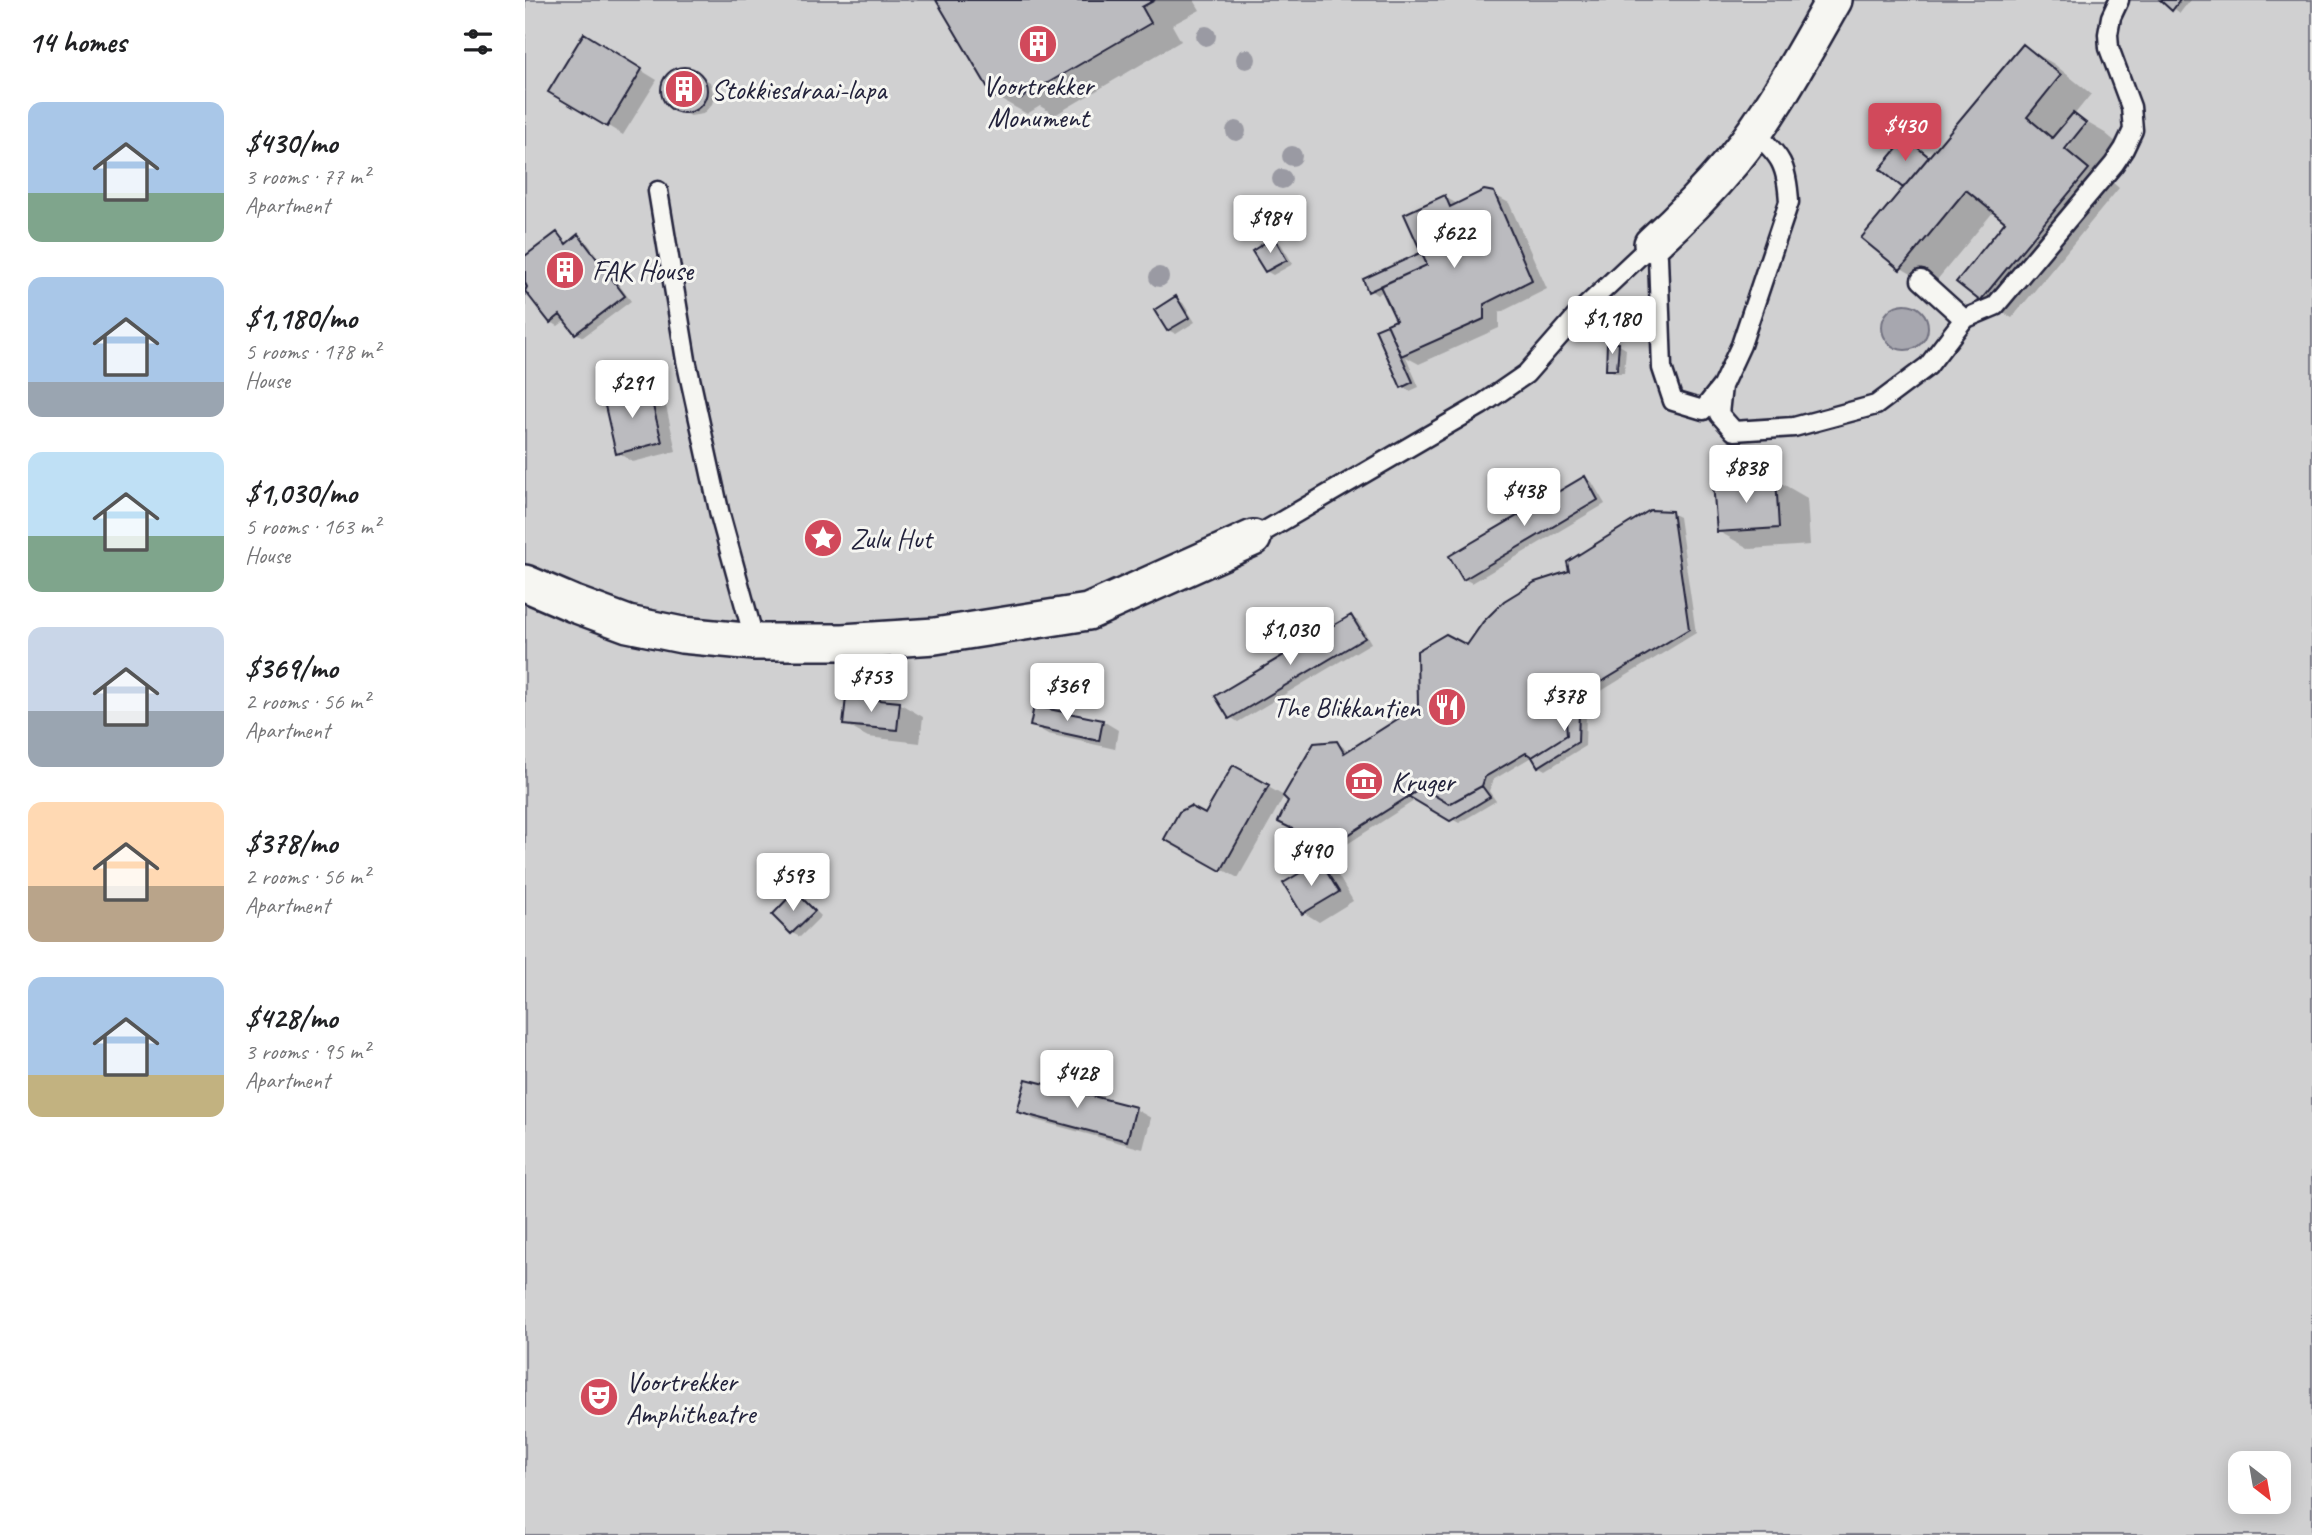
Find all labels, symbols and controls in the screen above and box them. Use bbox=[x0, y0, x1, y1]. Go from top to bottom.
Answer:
text: 14 homes bbox=[28, 23, 126, 61]
icon: filters bbox=[459, 23, 497, 61]
building icon: Voortrekker Monument bbox=[1017, 23, 1059, 65]
building icon: Stokkiesdraai-lapa bbox=[663, 68, 705, 110]
place label: Voortrekker Monument bbox=[983, 68, 1095, 135]
place label: Stokkiesdraai-lapa bbox=[711, 72, 888, 107]
pin: $430 bbox=[1864, 104, 1946, 163]
text: $430 bbox=[1884, 111, 1926, 140]
text: $430/mo bbox=[245, 124, 337, 162]
icon: home bbox=[84, 130, 168, 214]
text: 3 rooms · 77 m² bbox=[245, 162, 369, 191]
text: Apartment bbox=[245, 191, 330, 220]
pin: $984 bbox=[1229, 196, 1311, 255]
text: $984 bbox=[1249, 203, 1291, 232]
pin: $622 bbox=[1413, 210, 1495, 270]
text: $622 bbox=[1433, 218, 1475, 247]
building icon: FAK House bbox=[544, 249, 586, 291]
place label: FAK House bbox=[592, 253, 695, 288]
pin: $1,180 bbox=[1555, 296, 1669, 356]
text: $1,180/mo bbox=[245, 299, 357, 337]
text: $1,180 bbox=[1584, 304, 1640, 333]
icon: home bbox=[84, 305, 168, 389]
text: 5 rooms · 178 m² bbox=[245, 337, 380, 366]
pin: $291 bbox=[591, 360, 673, 420]
text: House bbox=[245, 366, 290, 395]
text: $291 bbox=[611, 368, 653, 397]
pin: $838 bbox=[1705, 446, 1787, 505]
text: $838 bbox=[1725, 453, 1767, 482]
pin: $438 bbox=[1483, 468, 1565, 528]
text: $1,030/mo bbox=[245, 474, 357, 512]
text: $438 bbox=[1503, 476, 1545, 505]
icon: home bbox=[84, 480, 168, 564]
text: 5 rooms · 163 m² bbox=[245, 512, 380, 541]
place icon: Zulu Hut bbox=[802, 517, 844, 559]
place label: Zulu Hut bbox=[850, 521, 934, 556]
text: House bbox=[245, 541, 290, 570]
pin: $1,030 bbox=[1233, 608, 1347, 667]
text: $1,030 bbox=[1262, 615, 1318, 644]
text: $369/mo bbox=[245, 649, 338, 687]
pin: $753 bbox=[830, 654, 912, 714]
icon: home bbox=[84, 655, 168, 739]
text: $753 bbox=[851, 662, 891, 691]
pin: $369 bbox=[1026, 664, 1108, 723]
text: $369 bbox=[1046, 671, 1088, 700]
pin: $378 bbox=[1523, 674, 1605, 733]
text: $378 bbox=[1543, 681, 1585, 710]
restaurant icon: The Blikkantien bbox=[1426, 686, 1468, 728]
text: 2 rooms · 56 m² bbox=[245, 687, 369, 716]
place label: The Blikkantien bbox=[1273, 690, 1421, 725]
text: Apartment bbox=[245, 716, 330, 745]
museum icon: Kruger bbox=[1343, 760, 1385, 802]
place label: Kruger bbox=[1391, 764, 1456, 799]
text: $378/mo bbox=[245, 824, 337, 862]
pin: $490 bbox=[1270, 828, 1352, 888]
icon: home bbox=[84, 830, 168, 914]
text: $490 bbox=[1290, 836, 1332, 865]
pin: $593 bbox=[752, 853, 834, 913]
text: $593 bbox=[773, 861, 813, 890]
text: 2 rooms · 56 m² bbox=[245, 862, 369, 891]
text: Apartment bbox=[245, 891, 330, 920]
text: $428/mo bbox=[245, 999, 337, 1037]
icon: home bbox=[84, 1005, 168, 1089]
text: 3 rooms · 95 m² bbox=[245, 1037, 369, 1066]
pin: $428 bbox=[1036, 1050, 1118, 1110]
text: $428 bbox=[1056, 1058, 1098, 1087]
text: Apartment bbox=[245, 1066, 330, 1095]
place label: Voortrekker Amphitheatre bbox=[626, 1364, 757, 1431]
theatre icon: Voortrekker Amphitheatre bbox=[578, 1376, 620, 1418]
north arrow bbox=[2228, 1451, 2291, 1514]
map controls bbox=[2228, 1451, 2291, 1514]

